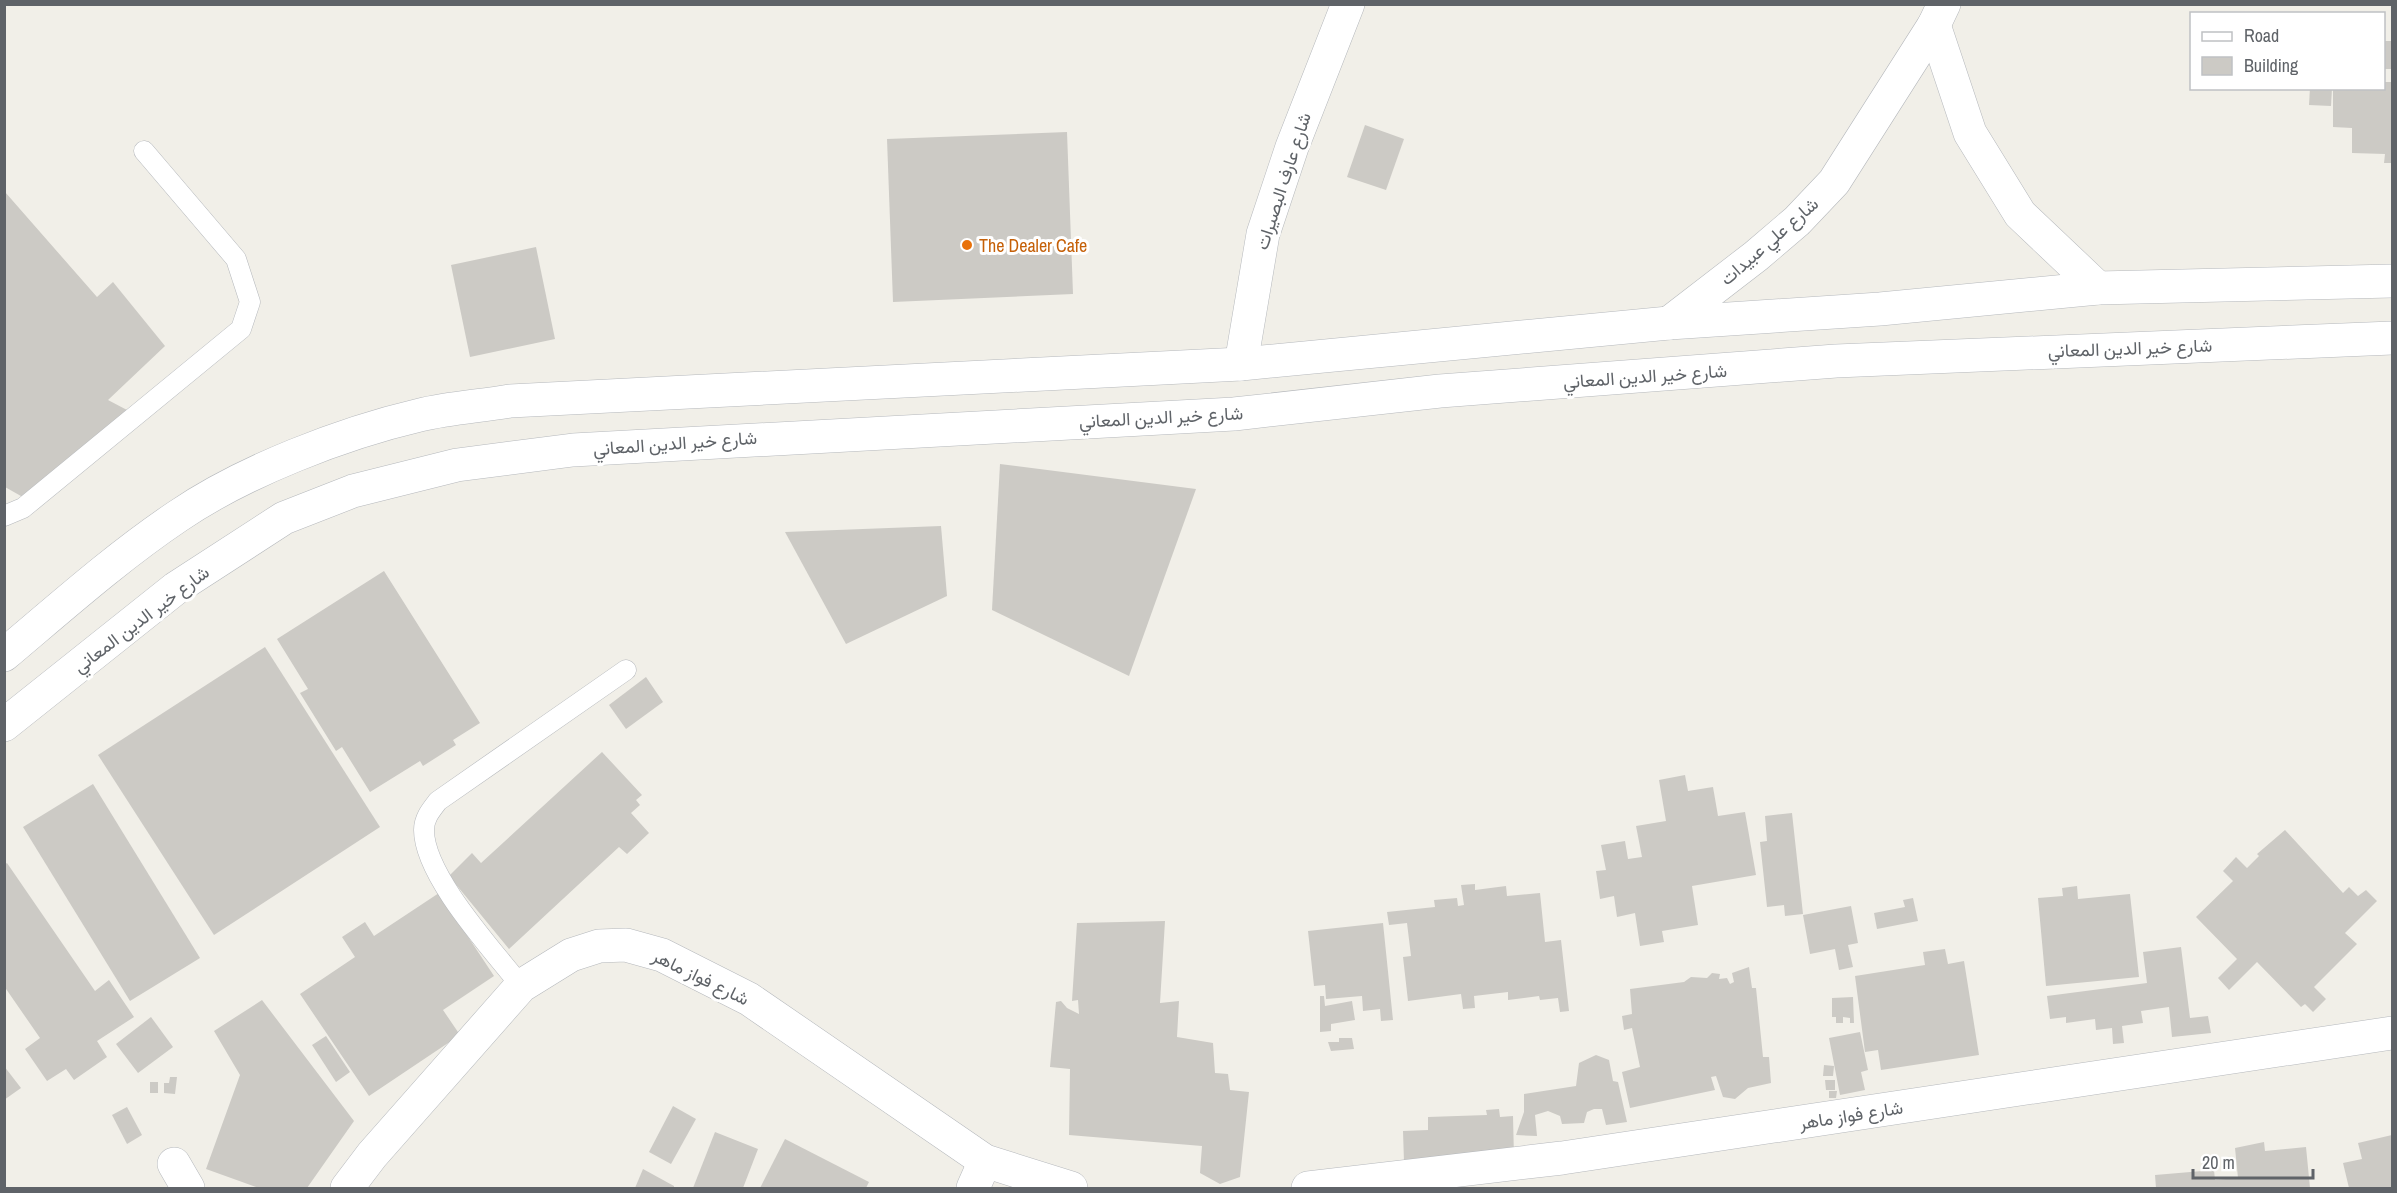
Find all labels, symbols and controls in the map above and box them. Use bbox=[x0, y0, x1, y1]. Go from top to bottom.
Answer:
legend bbox=[2190, 12, 2385, 90]
text: Road bbox=[2244, 23, 2279, 48]
text: Building bbox=[2244, 53, 2299, 78]
street label: شارع عارف البصيرات bbox=[1249, 109, 1317, 253]
street label: شارع علي عبيدات bbox=[1714, 191, 1826, 293]
place label: The Dealer Cafe bbox=[979, 233, 1087, 258]
marker: The Dealer Cafe bbox=[960, 238, 974, 252]
street label: شارع خير الدين المعاني bbox=[2047, 333, 2213, 366]
street label: شارع خير الدين المعاني bbox=[1562, 358, 1728, 397]
street label: شارع خير الدين المعاني bbox=[1078, 400, 1244, 437]
street label: شارع خير الدين المعاني bbox=[592, 425, 758, 464]
street label: شارع خير الدين المعاني bbox=[68, 560, 216, 681]
street label: شارع فواز ماهر bbox=[648, 942, 754, 1011]
street label: شارع فواز ماهر bbox=[1796, 1094, 1905, 1136]
scale bar bbox=[2193, 1142, 2313, 1180]
text: 20 m bbox=[2202, 1150, 2235, 1175]

